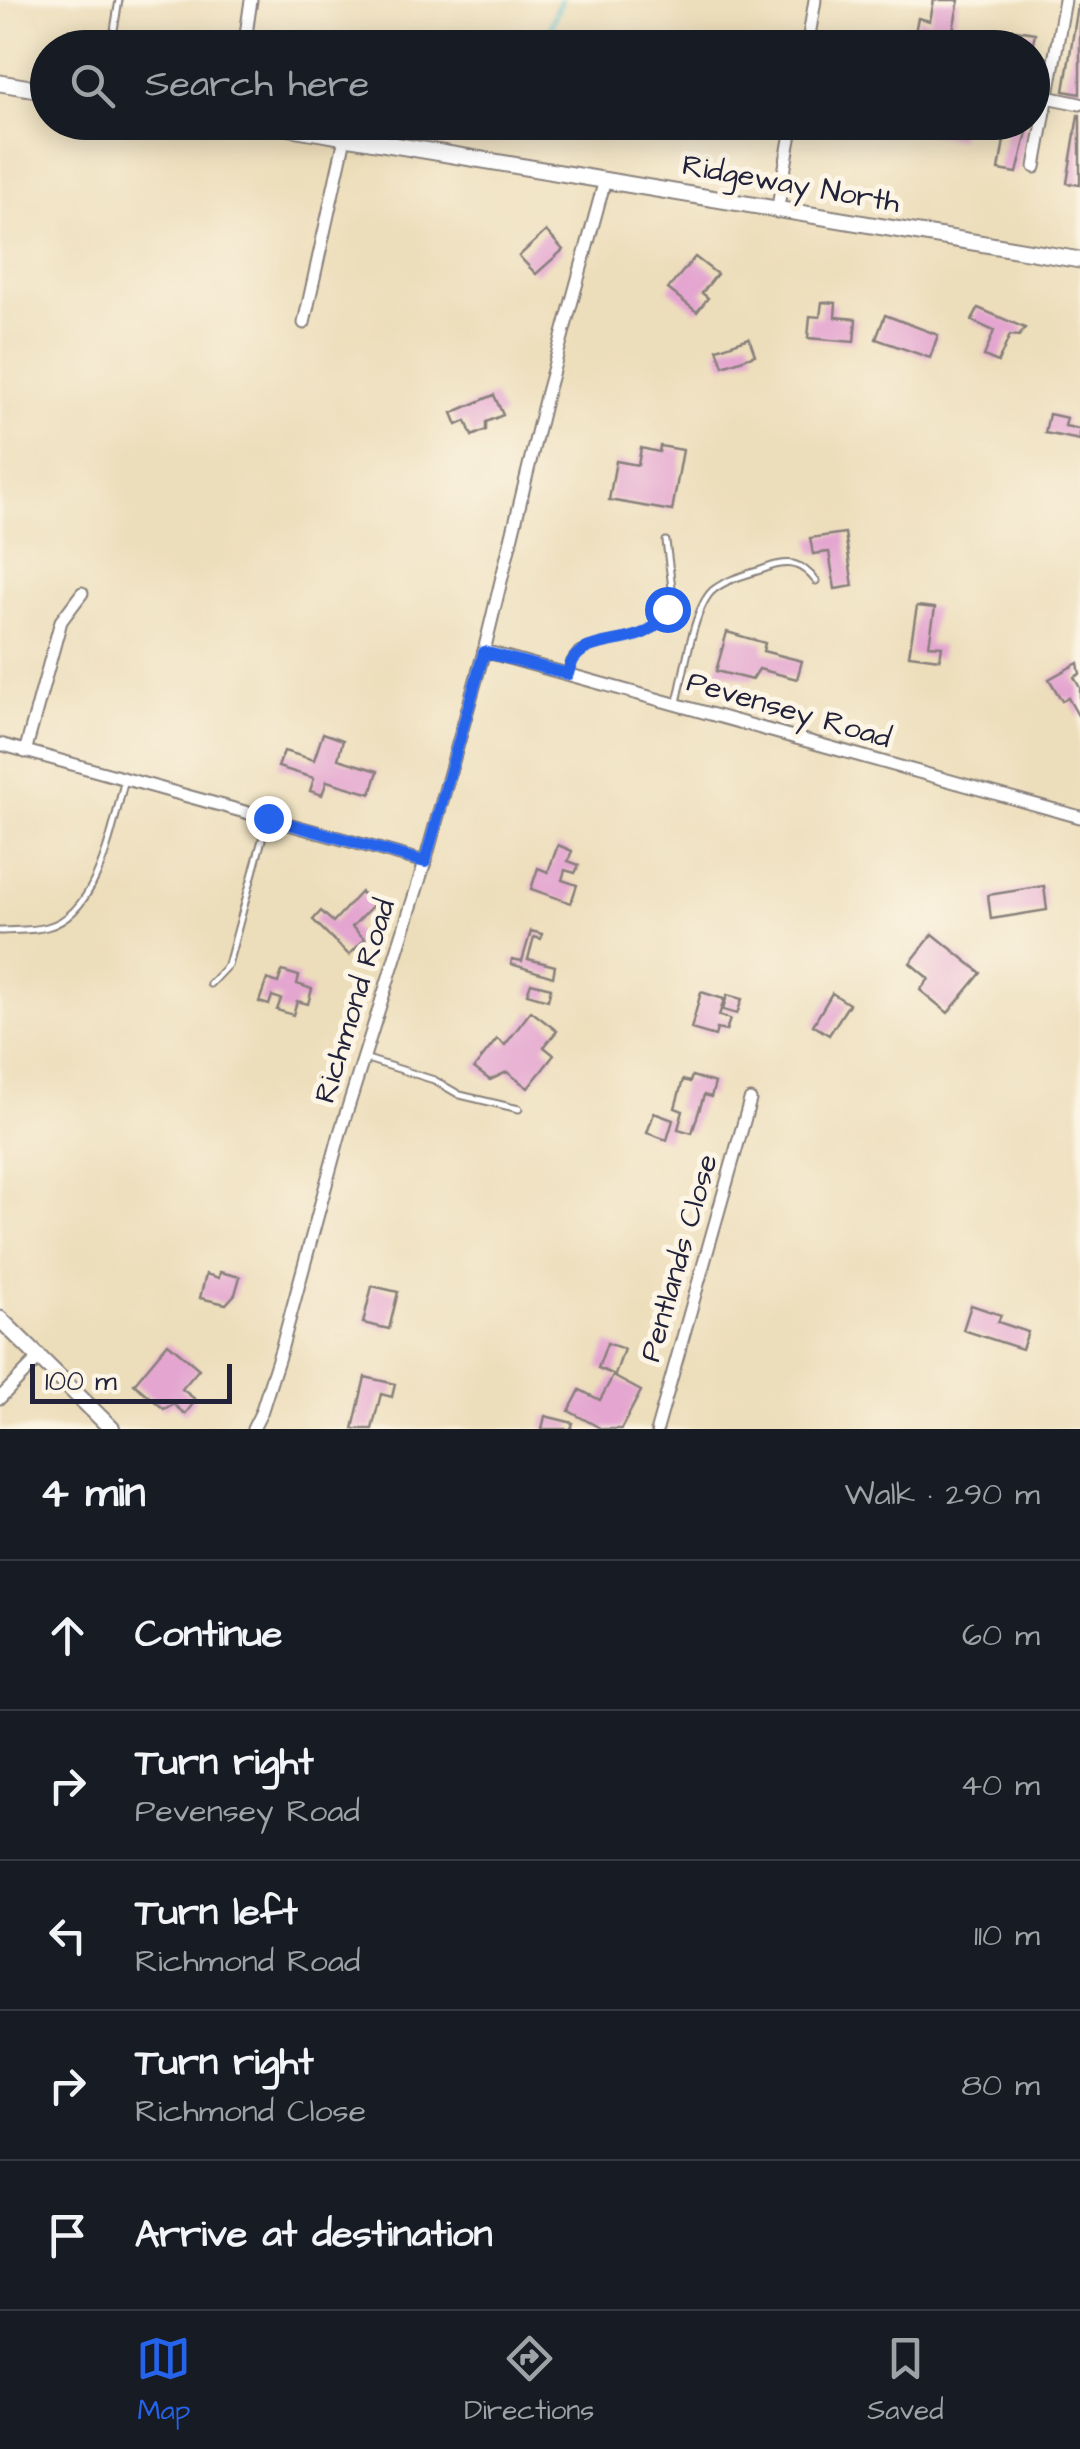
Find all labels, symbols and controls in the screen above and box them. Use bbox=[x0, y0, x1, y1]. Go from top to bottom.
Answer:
search box bbox=[30, 30, 1050, 140]
icon: search bbox=[65, 58, 120, 113]
text: Search here bbox=[145, 59, 369, 111]
street label: Ridgeway North bbox=[679, 144, 903, 225]
route start bbox=[645, 587, 691, 633]
street label: Pevensey Road bbox=[682, 661, 896, 760]
route end bbox=[246, 796, 292, 842]
street label: Richmond Road bbox=[304, 894, 406, 1108]
street label: Pentlands Close bbox=[629, 1149, 729, 1367]
scale bar bbox=[30, 1359, 232, 1404]
text: 100 m bbox=[45, 1362, 117, 1401]
text: 4 min bbox=[40, 1465, 145, 1523]
text: Walk · 290 m bbox=[844, 1472, 1040, 1517]
icon: ahead bbox=[40, 1608, 95, 1663]
text: Continue bbox=[135, 1609, 282, 1661]
text: 60 m bbox=[962, 1613, 1040, 1658]
text: Turn right bbox=[135, 1737, 314, 1789]
icon: right bbox=[40, 1758, 95, 1813]
text: 40 m bbox=[960, 1763, 1040, 1808]
text: Pevensey Road bbox=[135, 1789, 360, 1834]
text: Turn left bbox=[135, 1887, 298, 1939]
icon: left bbox=[40, 1908, 95, 1963]
text: 110 m bbox=[974, 1913, 1040, 1958]
text: Richmond Road bbox=[135, 1939, 360, 1984]
text: Turn right bbox=[135, 2037, 314, 2089]
icon: right bbox=[40, 2058, 95, 2113]
text: 80 m bbox=[961, 2063, 1040, 2108]
text: Richmond Close bbox=[135, 2089, 366, 2134]
icon: arrive bbox=[40, 2208, 95, 2263]
text: Arrive at destination bbox=[135, 2209, 492, 2261]
tab: Map bbox=[136, 2331, 191, 2430]
tab: Directions bbox=[464, 2331, 594, 2430]
tab: Saved bbox=[867, 2331, 944, 2430]

